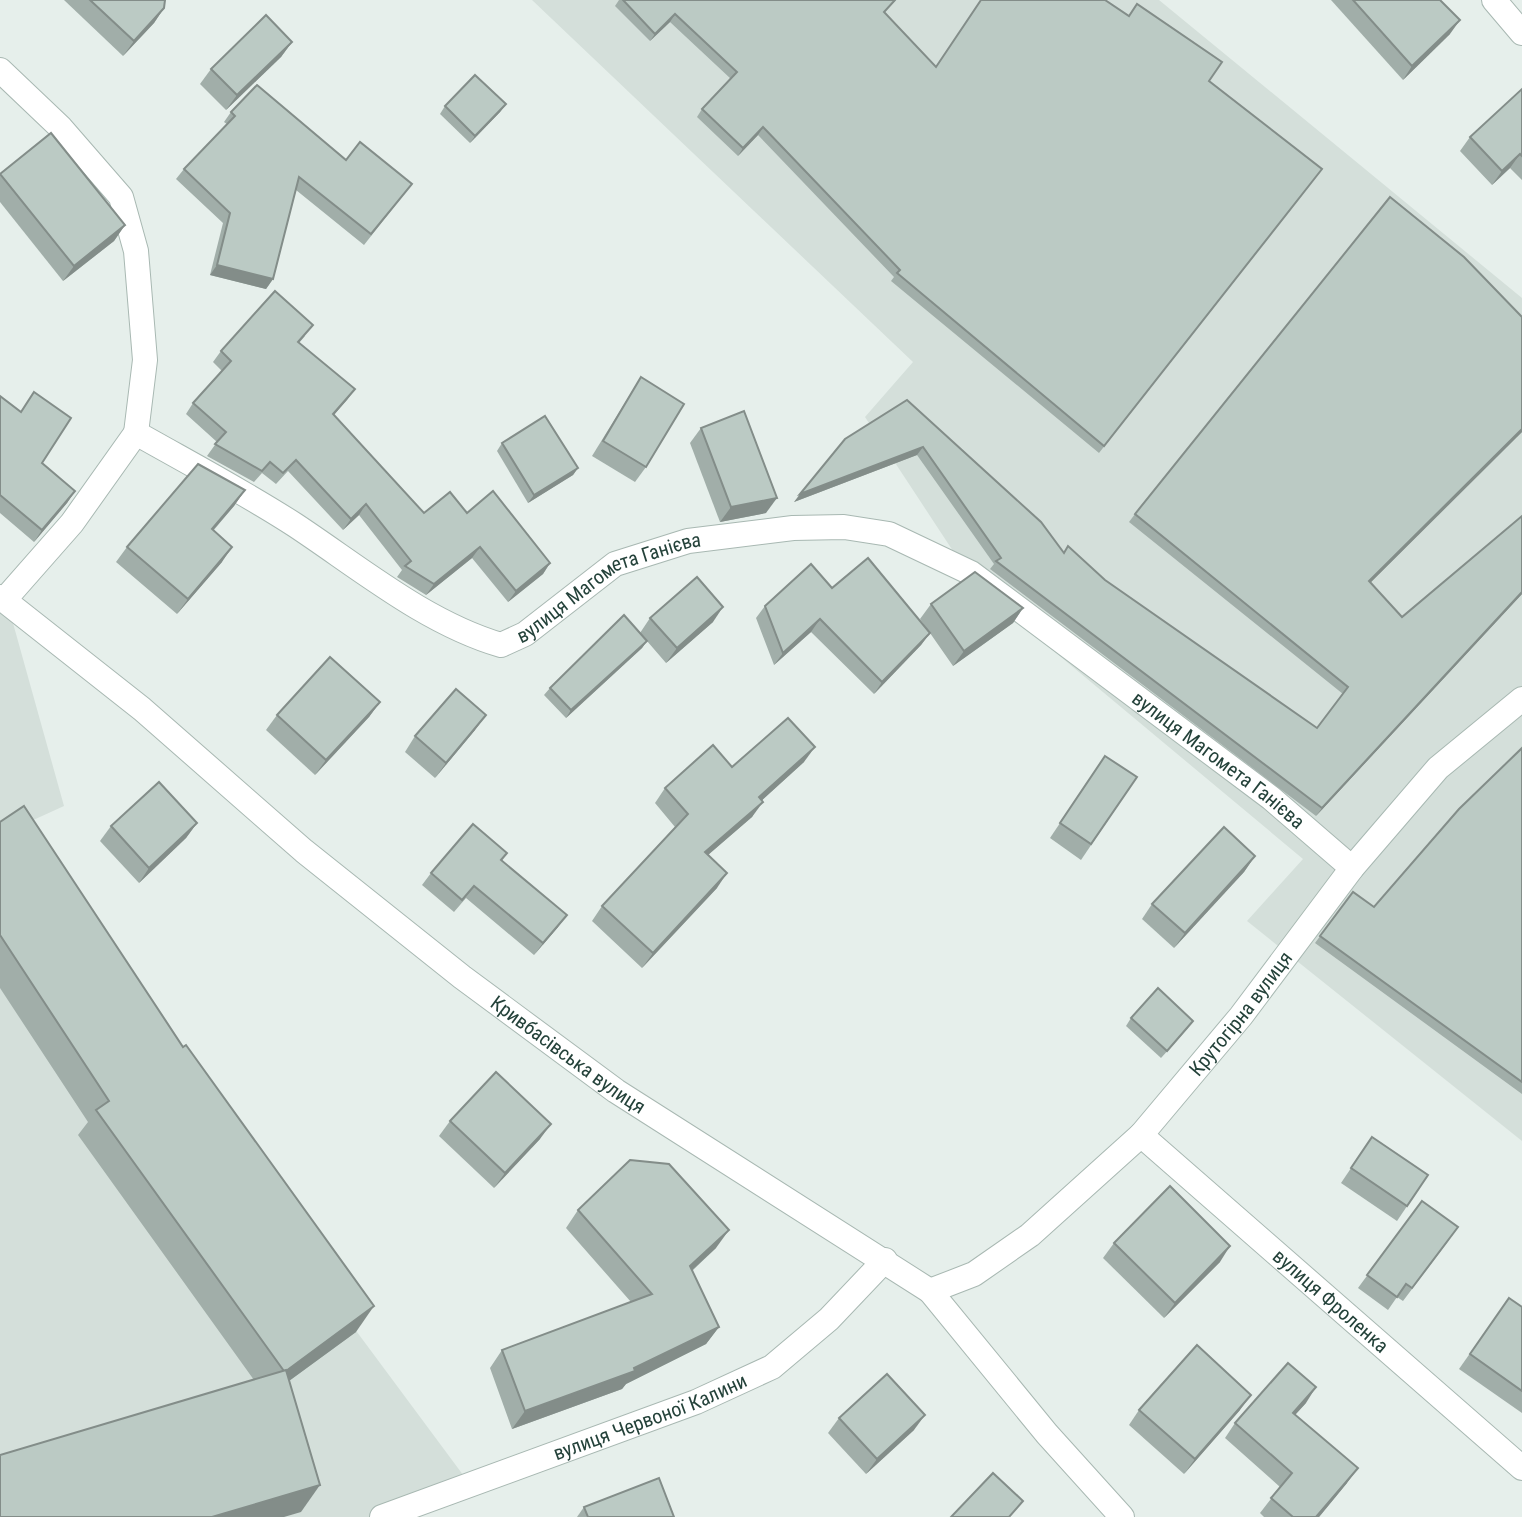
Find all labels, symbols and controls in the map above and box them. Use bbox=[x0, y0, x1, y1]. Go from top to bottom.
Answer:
street label: вулиця Магомета Ганієва bbox=[513, 528, 702, 648]
street label: вулиця Магомета Ганієва bbox=[1127, 686, 1310, 834]
street label: Крутогірна вулиця bbox=[1184, 947, 1297, 1081]
street label: Кривбасівська вулиця bbox=[486, 990, 650, 1119]
street label: вулиця Фроленка bbox=[1268, 1244, 1393, 1358]
street label: вулиця Червоної Калини bbox=[550, 1368, 750, 1465]

